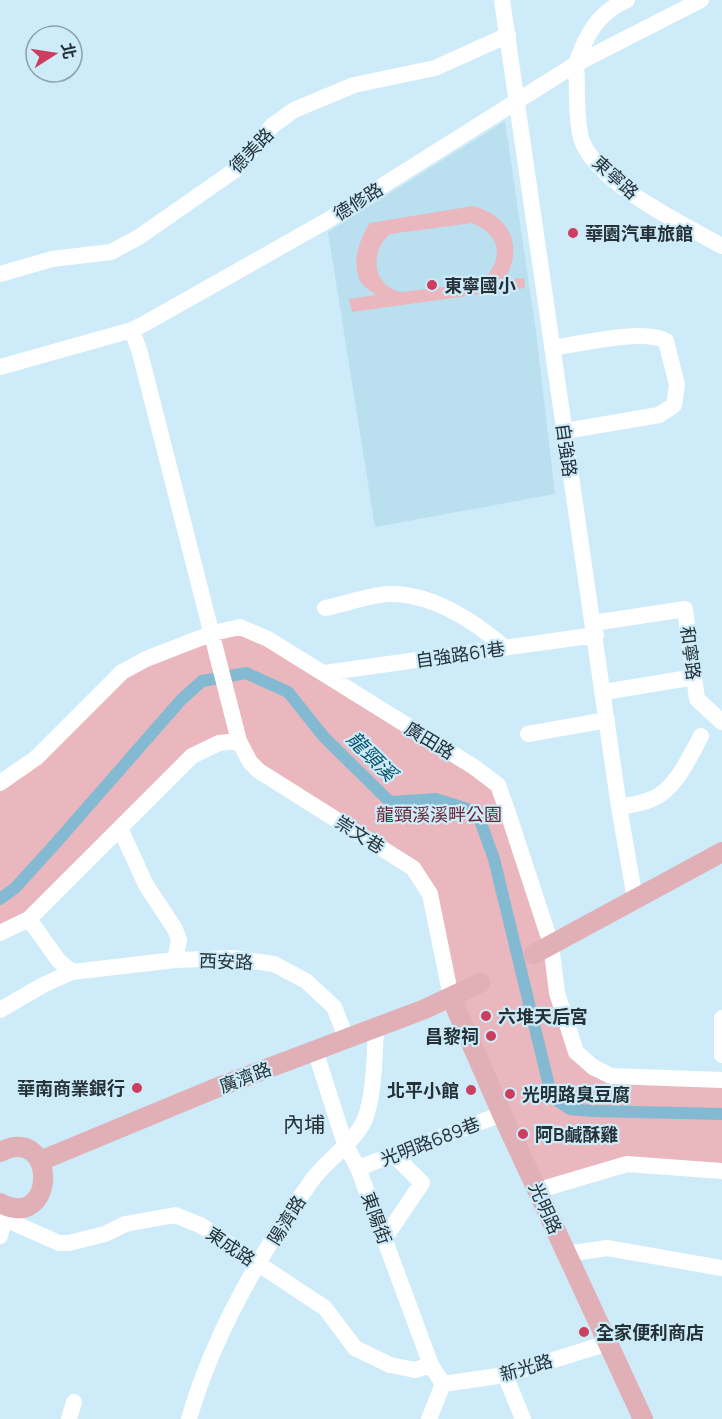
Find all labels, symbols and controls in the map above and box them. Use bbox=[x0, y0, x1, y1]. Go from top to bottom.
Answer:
north arrow bbox=[24, 24, 84, 84]
text: 北 bbox=[56, 41, 81, 61]
street label: 德美路 bbox=[224, 122, 278, 178]
street label: 東寧路 bbox=[588, 150, 644, 204]
street label: 德修路 bbox=[329, 177, 387, 225]
place label: 華園汽車旅館 bbox=[585, 221, 693, 245]
marker: 華園汽車旅館 bbox=[566, 226, 580, 240]
place label: 東寧國小 bbox=[444, 273, 516, 297]
marker: 東寧國小 bbox=[425, 278, 439, 292]
street label: 自強路 bbox=[551, 422, 583, 478]
street label: 和寧路 bbox=[676, 625, 706, 681]
street label: 自強路61巷 bbox=[414, 636, 506, 672]
street label: 廣田路 bbox=[401, 716, 459, 764]
water label: 龍頸溪 bbox=[341, 725, 405, 789]
park label: 龍頸溪溪畔公園 bbox=[376, 802, 502, 826]
street label: 崇文巷 bbox=[331, 810, 389, 858]
street label: 西安路 bbox=[199, 948, 253, 974]
place label: 六堆天后宮 bbox=[498, 1004, 588, 1028]
marker: 六堆天后宮 bbox=[479, 1009, 493, 1023]
place label: 昌黎祠 bbox=[425, 1024, 479, 1048]
marker: 昌黎祠 bbox=[484, 1029, 498, 1043]
street label: 廣濟路 bbox=[215, 1056, 275, 1098]
place label: 華南商業銀行 bbox=[17, 1076, 125, 1100]
place label: 北平小館 bbox=[387, 1078, 459, 1102]
marker: 華南商業銀行 bbox=[130, 1081, 144, 1095]
place label: 光明路臭豆腐 bbox=[522, 1082, 630, 1106]
marker: 北平小館 bbox=[464, 1083, 478, 1097]
marker: 光明路臭豆腐 bbox=[503, 1087, 517, 1101]
district label: 內埔 bbox=[283, 1110, 325, 1138]
street label: 光明路689巷 bbox=[377, 1111, 483, 1171]
place label: 阿B鹹酥雞 bbox=[535, 1122, 618, 1146]
marker: 阿B鹹酥雞 bbox=[516, 1127, 530, 1141]
street label: 光明路 bbox=[524, 1178, 568, 1238]
street label: 東陽街 bbox=[356, 1189, 398, 1247]
street label: 陽濟路 bbox=[262, 1191, 310, 1249]
street label: 東成路 bbox=[202, 1221, 260, 1271]
place label: 全家便利商店 bbox=[596, 1320, 704, 1344]
marker: 全家便利商店 bbox=[577, 1325, 591, 1339]
street label: 新光路 bbox=[497, 1348, 555, 1386]

